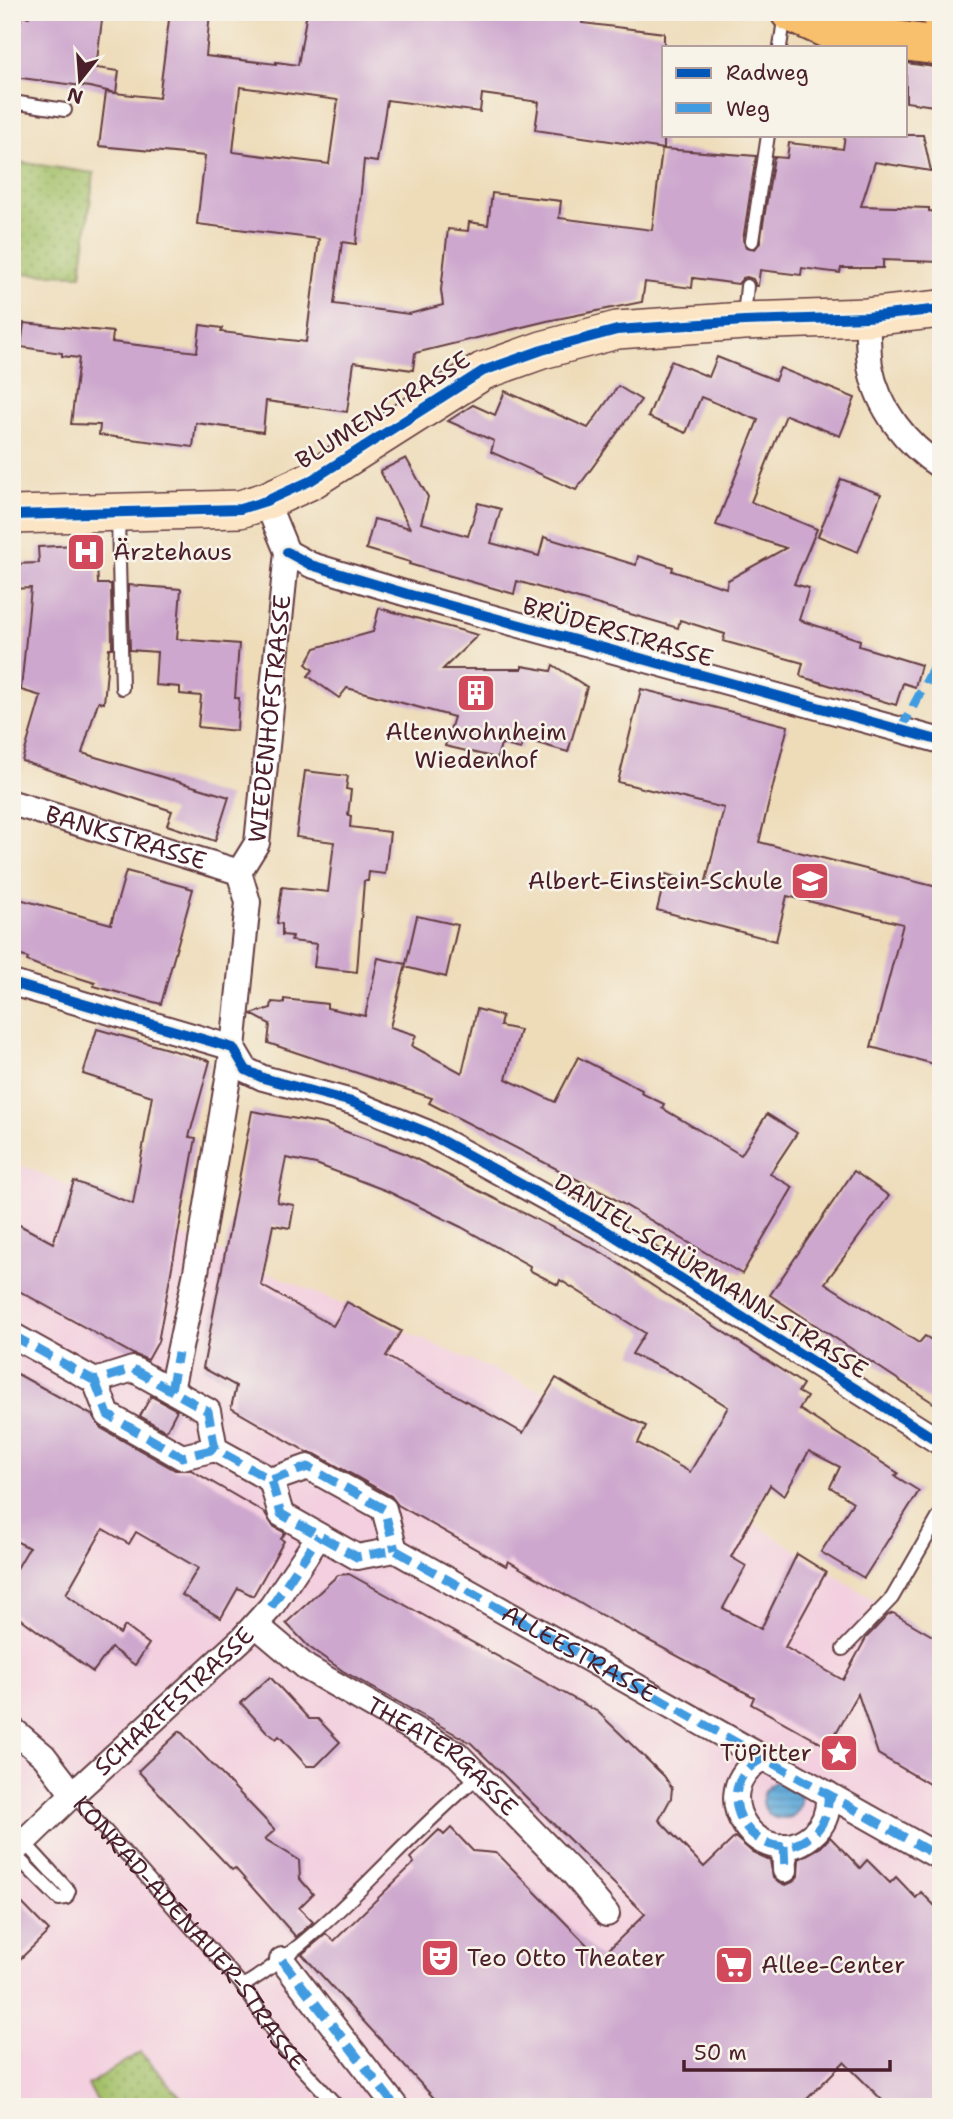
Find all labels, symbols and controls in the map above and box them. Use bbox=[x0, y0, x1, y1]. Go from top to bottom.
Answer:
north arrow bbox=[46, 46, 116, 116]
legend bbox=[662, 46, 908, 136]
text: Radweg bbox=[726, 59, 809, 87]
text: N bbox=[64, 82, 86, 110]
text: Weg bbox=[726, 95, 770, 123]
street label: BLUMENSTRASSE bbox=[290, 343, 476, 477]
hospital icon: Ärztehaus bbox=[65, 531, 107, 573]
place label: Ärztehaus bbox=[113, 536, 232, 568]
street label: BRÜDERSTRASSE bbox=[519, 589, 717, 675]
street label: WIEDENHOFSTRASSE bbox=[241, 593, 299, 844]
building icon: Altenwohnheim Wiedenhof bbox=[455, 672, 497, 714]
place label: Altenwohnheim Wiedenhof bbox=[385, 716, 567, 776]
street label: BANKSTRASSE bbox=[41, 798, 210, 877]
school or university icon: Albert-Einstein-Schule bbox=[789, 860, 831, 902]
place label: Albert-Einstein-Schule bbox=[528, 865, 783, 897]
street label: DANIEL-SCHÜRMANN-STRASSE bbox=[548, 1166, 874, 1386]
street label: ALLEESTRASSE bbox=[496, 1597, 662, 1710]
street label: SCHARFFSTRASSE bbox=[87, 1620, 261, 1783]
street label: THEATERGASSE bbox=[361, 1689, 525, 1823]
place icon: TüPitter bbox=[818, 1732, 860, 1774]
place label: TüPitter bbox=[720, 1737, 812, 1769]
street label: KONRAD-ADENAUER-STRASSE bbox=[66, 1789, 313, 2078]
theatre icon: Teo Otto Theater bbox=[419, 1937, 461, 1979]
place label: Teo Otto Theater bbox=[467, 1942, 665, 1974]
supermarket icon: Allee-Center bbox=[713, 1944, 755, 1986]
place label: Allee-Center bbox=[761, 1949, 905, 1981]
scale bar bbox=[684, 2028, 890, 2072]
text: 50 m bbox=[694, 2039, 747, 2067]

